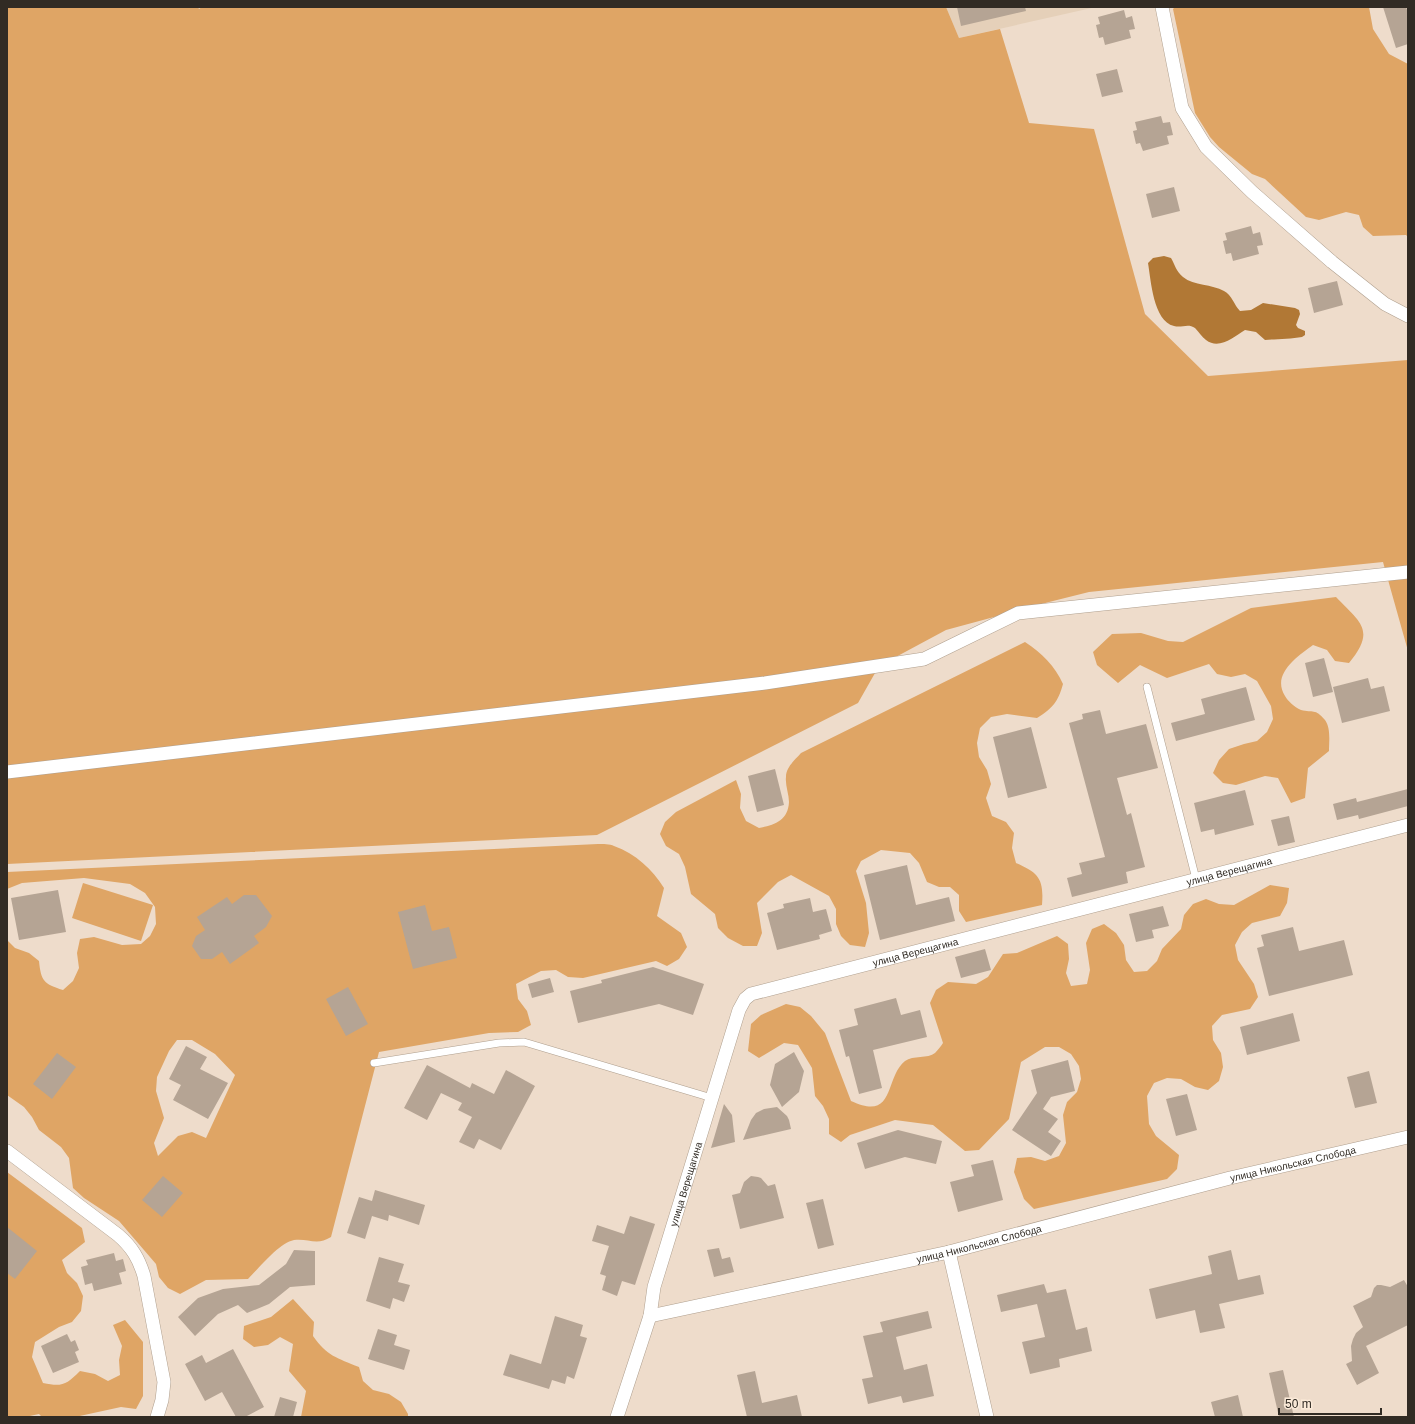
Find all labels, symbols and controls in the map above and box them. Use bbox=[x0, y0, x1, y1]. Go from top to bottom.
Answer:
street label: улица Верещагина bbox=[1185, 855, 1274, 888]
street label: улица Верещагина bbox=[872, 936, 960, 968]
street label: улица Верещагина bbox=[668, 1140, 704, 1228]
street label: улица Никольская Слобода bbox=[1229, 1144, 1357, 1184]
street label: улица Никольская Слобода bbox=[915, 1223, 1043, 1265]
scale bar bbox=[1279, 1390, 1381, 1416]
text: 50 m bbox=[1285, 1397, 1312, 1411]

